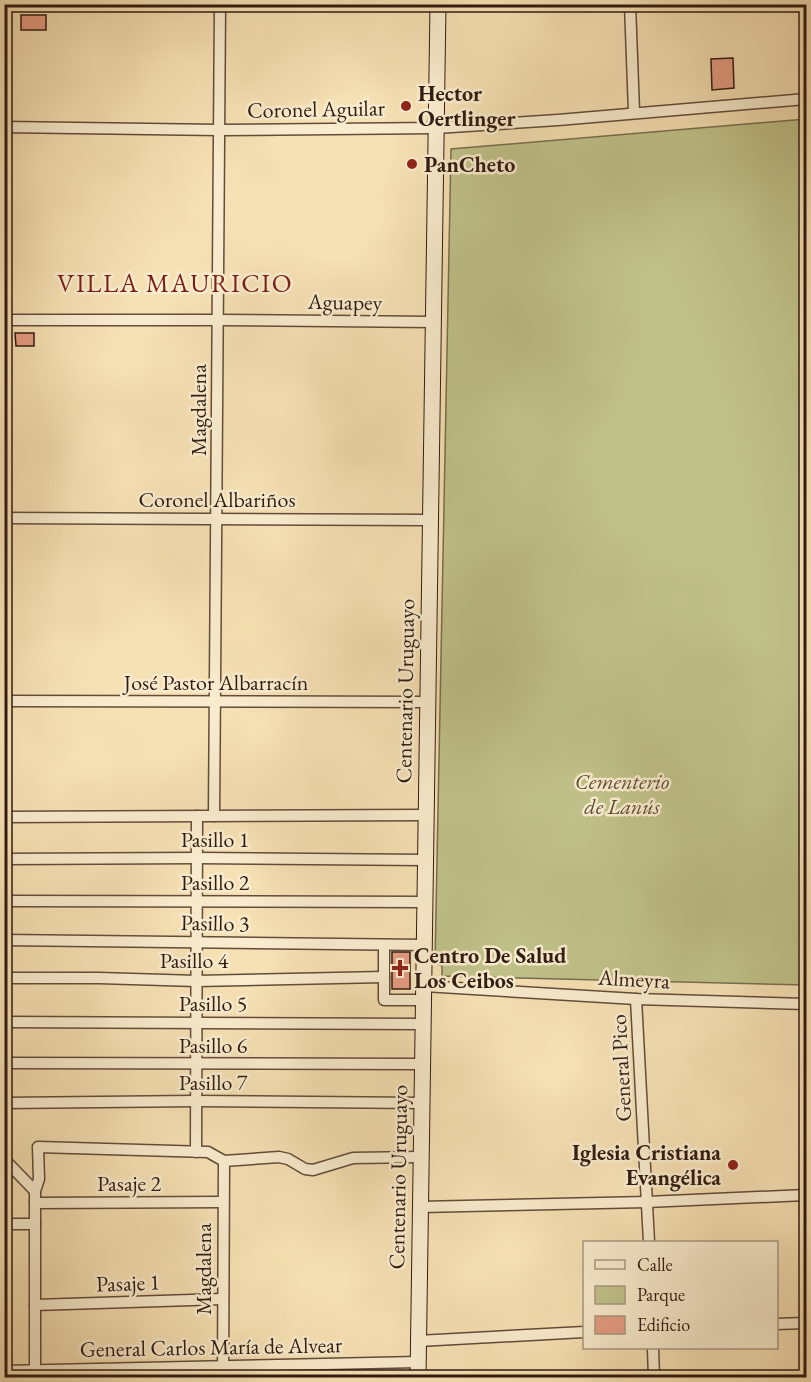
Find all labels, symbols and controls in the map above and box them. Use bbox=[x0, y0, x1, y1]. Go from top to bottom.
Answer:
place label: Hector Oertlinger bbox=[418, 79, 516, 133]
street label: Coronel Aguilar bbox=[247, 93, 386, 125]
marker: Hector Oertlinger bbox=[399, 99, 413, 113]
place label: PanCheto bbox=[424, 150, 515, 179]
marker: PanCheto bbox=[405, 157, 419, 171]
district label: VILLA MAURICIO bbox=[57, 266, 293, 300]
street label: Aguapey bbox=[306, 287, 383, 317]
street label: Magdalena bbox=[184, 364, 213, 456]
street label: Coronel Albariños bbox=[138, 485, 296, 514]
street label: Centenario Uruguayo bbox=[389, 598, 421, 784]
street label: José Pastor Albarracín bbox=[122, 668, 309, 697]
park label: Cementerio de Lanús bbox=[575, 767, 669, 821]
street label: Pasillo 1 bbox=[181, 825, 249, 854]
street label: Pasillo 2 bbox=[181, 868, 250, 897]
street label: Pasillo 3 bbox=[180, 908, 250, 938]
place label: Centro De Salud Los Ceibos bbox=[414, 941, 566, 995]
street label: Pasillo 4 bbox=[160, 946, 229, 975]
marker: Centro De Salud Los Ceibos bbox=[391, 959, 409, 977]
street label: Almeyra bbox=[596, 963, 671, 995]
street label: Pasillo 5 bbox=[179, 989, 247, 1018]
street label: General Pico bbox=[604, 1013, 638, 1122]
street label: Pasillo 6 bbox=[179, 1031, 248, 1060]
street label: Pasillo 7 bbox=[179, 1068, 248, 1097]
street label: Centenario Uruguayo bbox=[382, 1084, 414, 1270]
place label: Iglesia Cristiana Evangélica bbox=[572, 1138, 721, 1192]
marker: Iglesia Cristiana Evangélica bbox=[726, 1158, 740, 1172]
street label: Pasaje 2 bbox=[97, 1169, 161, 1198]
street label: Magdalena bbox=[189, 1223, 218, 1315]
legend bbox=[583, 1241, 778, 1349]
text: Calle bbox=[637, 1253, 673, 1276]
street label: Pasaje 1 bbox=[96, 1267, 160, 1299]
text: Parque bbox=[637, 1283, 685, 1306]
text: Edificio bbox=[637, 1313, 690, 1336]
street label: General Carlos María de Alvear bbox=[80, 1330, 343, 1364]

